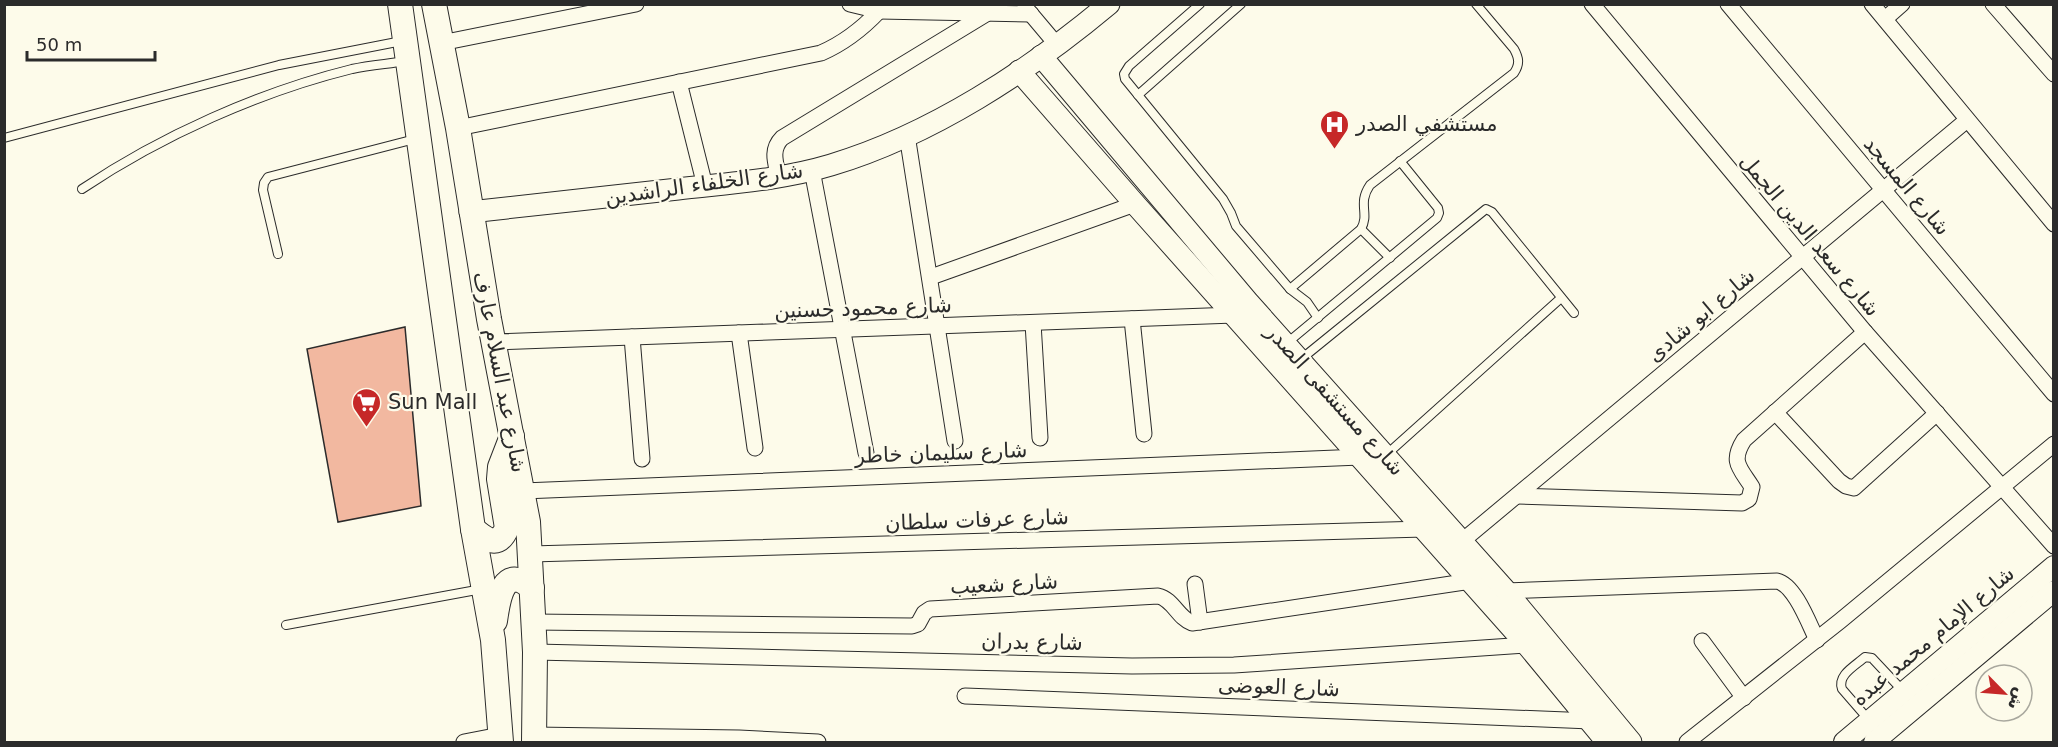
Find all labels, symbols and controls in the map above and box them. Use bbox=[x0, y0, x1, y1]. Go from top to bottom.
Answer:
scale bar bbox=[27, 24, 154, 62]
text: 50 m bbox=[36, 34, 82, 55]
hospital icon: مستشفي الصدر bbox=[1319, 108, 1351, 150]
place label: مستشفي الصدر bbox=[1355, 112, 1497, 136]
street label: شارع المسجد bbox=[1859, 132, 1955, 240]
street label: شارع سعد الدين الجمل bbox=[1735, 149, 1885, 321]
street label: شارع الخلفاء الراشدين bbox=[603, 158, 805, 210]
street label: شارع ابو شادى bbox=[1643, 263, 1759, 367]
street label: شارع عبد السلام عارف bbox=[469, 270, 531, 474]
street label: شارع محمود حسنين bbox=[774, 293, 952, 323]
street label: شارع مستشفى الصدر bbox=[1260, 319, 1409, 480]
supermarket icon: Sun Mall bbox=[351, 386, 383, 428]
place label: Sun Mall bbox=[388, 390, 477, 414]
street label: شارع سليمان خاطر bbox=[853, 438, 1028, 468]
street label: شارع عرفات سلطان bbox=[885, 505, 1069, 535]
street label: شارع الإمام محمد عبده bbox=[1847, 561, 2019, 711]
street label: شارع شعيب bbox=[949, 569, 1059, 599]
street label: شارع بدران bbox=[981, 629, 1083, 655]
north arrow bbox=[1974, 663, 2034, 723]
street label: شارع العوضى bbox=[1218, 673, 1340, 701]

